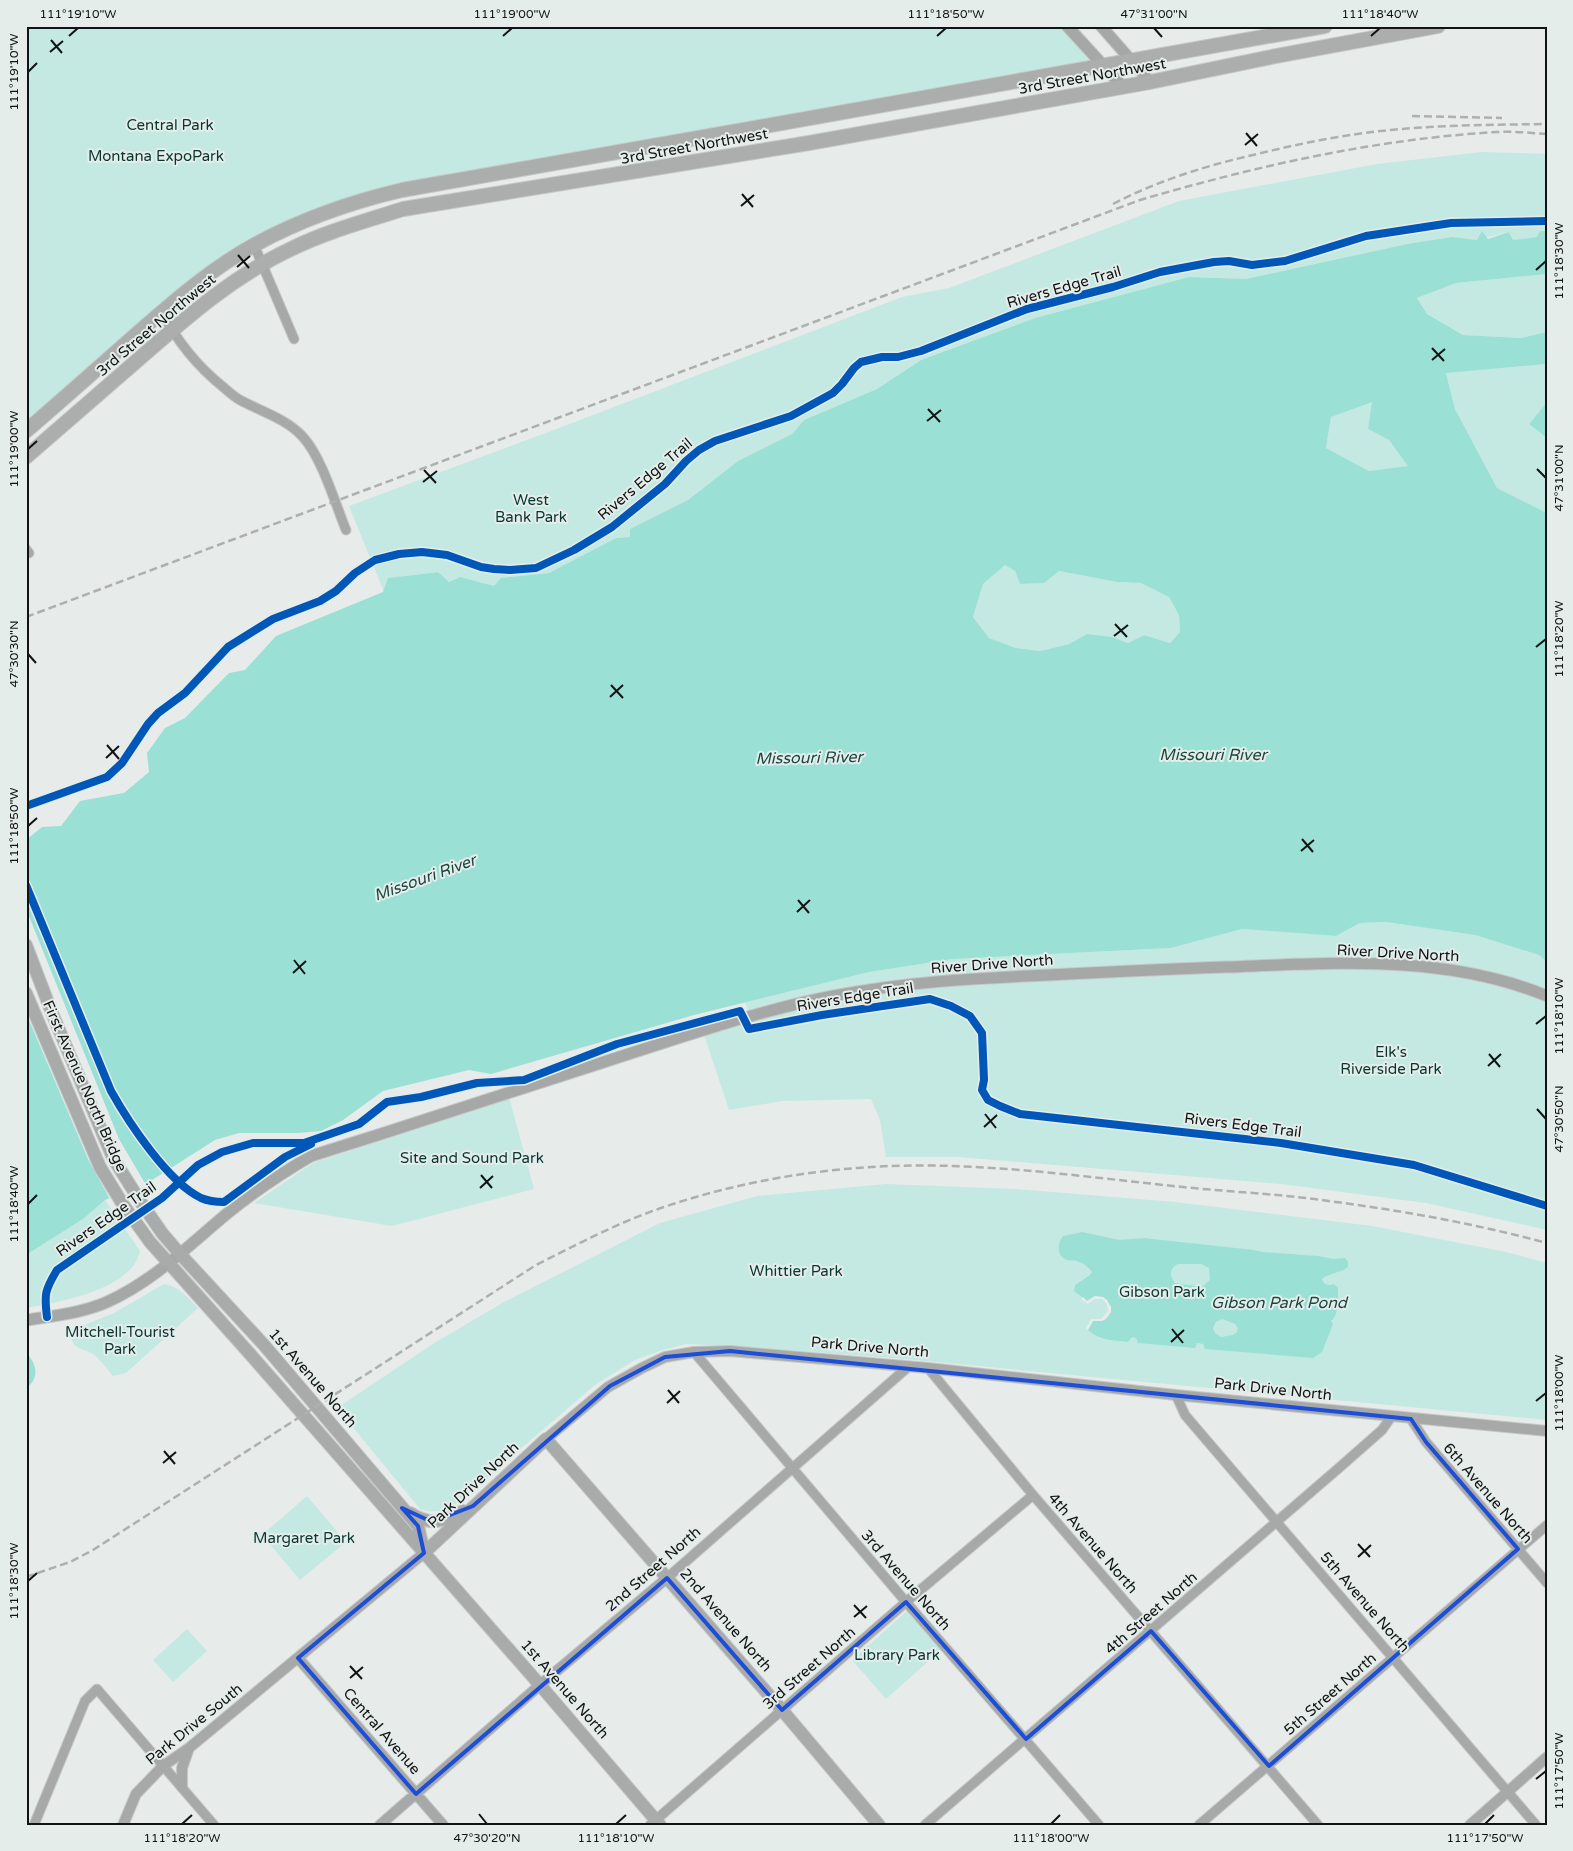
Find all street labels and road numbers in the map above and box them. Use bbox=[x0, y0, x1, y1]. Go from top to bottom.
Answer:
street label: 3rd Street Northwest bbox=[1017, 54, 1168, 98]
street label: 3rd Street Northwest bbox=[619, 124, 770, 168]
street label: Rivers Edge Trail bbox=[1005, 262, 1123, 312]
street label: 3rd Street Northwest bbox=[93, 270, 219, 380]
street label: Rivers Edge Trail bbox=[594, 434, 696, 524]
street label: River Drive North bbox=[1336, 941, 1460, 965]
street label: River Drive North bbox=[930, 951, 1054, 977]
street label: Rivers Edge Trail bbox=[795, 979, 915, 1015]
street label: First Avenue North Bridge bbox=[39, 998, 131, 1174]
street label: Rivers Edge Trail bbox=[1183, 1109, 1303, 1141]
street label: Rivers Edge Trail bbox=[52, 1178, 160, 1260]
street label: 1st Avenue North bbox=[265, 1325, 361, 1431]
street label: Park Drive North bbox=[810, 1333, 930, 1361]
street label: Park Drive North bbox=[1213, 1374, 1333, 1404]
street label: Park Drive North bbox=[424, 1438, 522, 1532]
street label: 6th Avenue North bbox=[1439, 1439, 1537, 1547]
street label: 4th Avenue North bbox=[1044, 1489, 1142, 1597]
street label: 2nd Street North bbox=[602, 1523, 704, 1615]
street label: 3rd Avenue North bbox=[857, 1526, 955, 1634]
street label: 5th Avenue North bbox=[1316, 1548, 1414, 1656]
street label: 2nd Avenue North bbox=[676, 1565, 776, 1675]
street label: 4th Street North bbox=[1101, 1568, 1201, 1658]
street label: 3rd Street North bbox=[759, 1623, 859, 1713]
street label: 1st Avenue North bbox=[517, 1636, 613, 1742]
street label: 5th Street North bbox=[1280, 1649, 1380, 1739]
street label: Park Drive South bbox=[142, 1680, 246, 1768]
street label: Central Avenue bbox=[339, 1684, 425, 1778]

